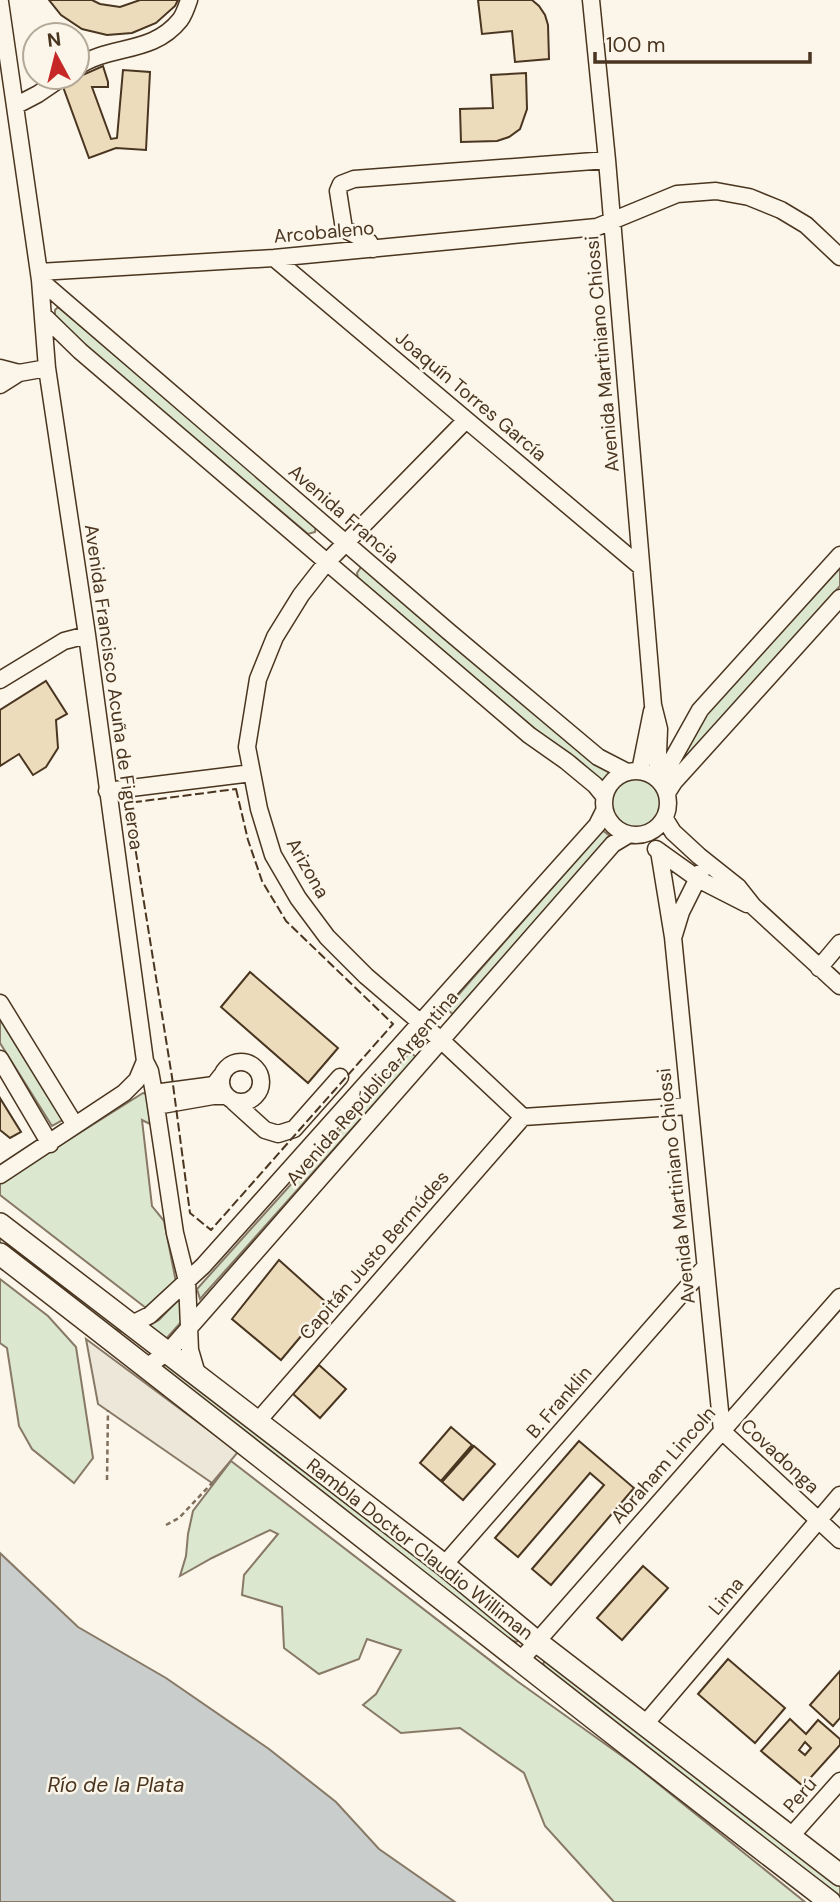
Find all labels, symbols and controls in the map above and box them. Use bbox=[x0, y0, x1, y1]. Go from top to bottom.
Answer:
north arrow bbox=[21, 21, 91, 91]
scale bar bbox=[595, 21, 810, 65]
text: N bbox=[46, 26, 62, 53]
text: 100 m bbox=[606, 31, 666, 59]
street label: Arcobaleno bbox=[273, 215, 375, 249]
street label: Avenida Martiniano Chiossi bbox=[579, 235, 625, 473]
street label: Joaquín Torres García bbox=[390, 325, 552, 467]
street label: Avenida Francia bbox=[283, 459, 405, 569]
street label: Avenida Francisco Acuña de Figueroa bbox=[79, 523, 149, 851]
street label: Arizona bbox=[281, 833, 335, 903]
street label: Avenida República Argentina bbox=[280, 985, 464, 1191]
street label: Avenida Martiniano Chiossi bbox=[651, 1067, 701, 1305]
street label: Capitán Justo Bermúdes bbox=[294, 1165, 454, 1345]
street label: B. Franklin bbox=[521, 1361, 597, 1443]
street label: Abraham Lincoln bbox=[605, 1401, 721, 1529]
street label: Covadonga bbox=[735, 1413, 825, 1499]
street label: Rambla Doctor Claudio Williman bbox=[301, 1453, 539, 1645]
street label: Lima bbox=[703, 1572, 749, 1620]
water label: Río de la Plata bbox=[47, 1771, 185, 1799]
street label: Perú bbox=[778, 1772, 822, 1818]

